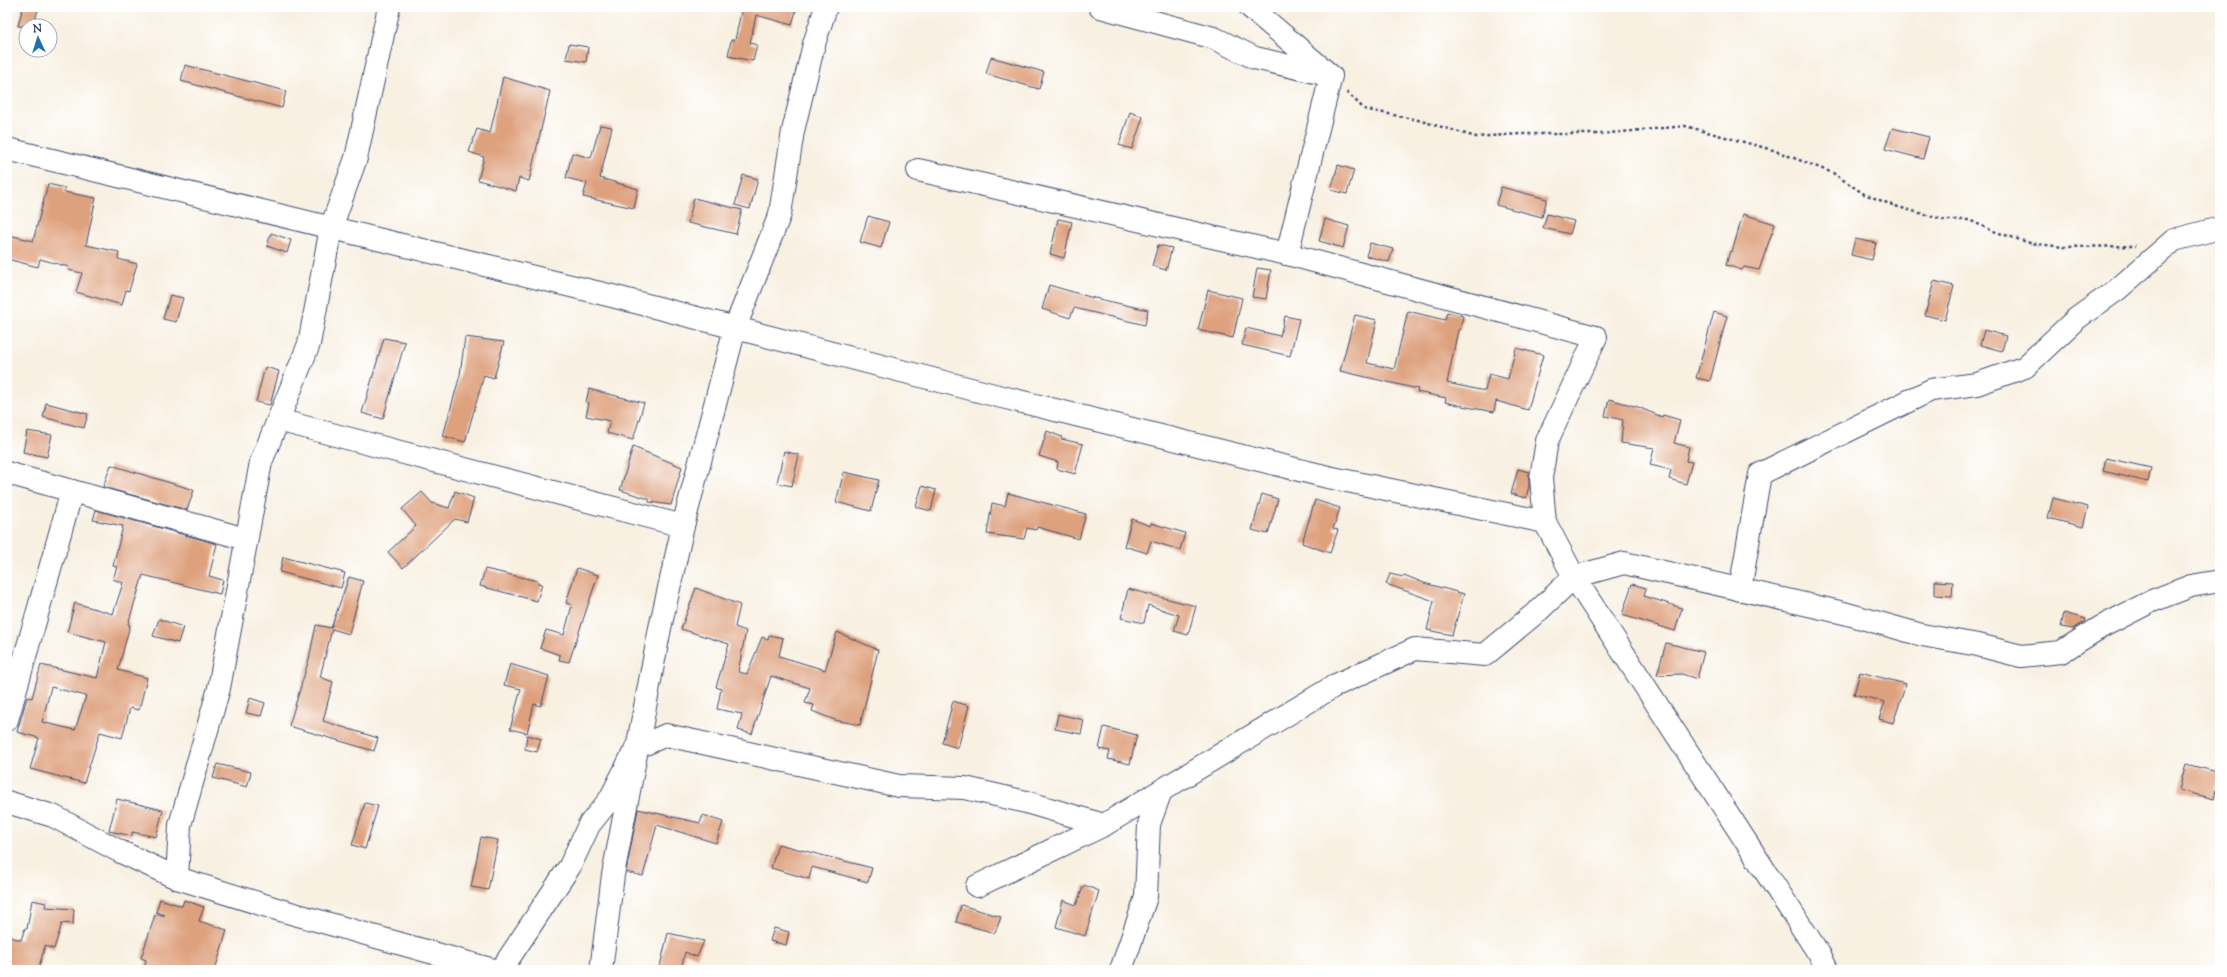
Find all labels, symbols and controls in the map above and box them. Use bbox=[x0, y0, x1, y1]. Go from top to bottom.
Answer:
north arrow bbox=[18, 18, 58, 58]
text: N bbox=[31, 21, 43, 37]

